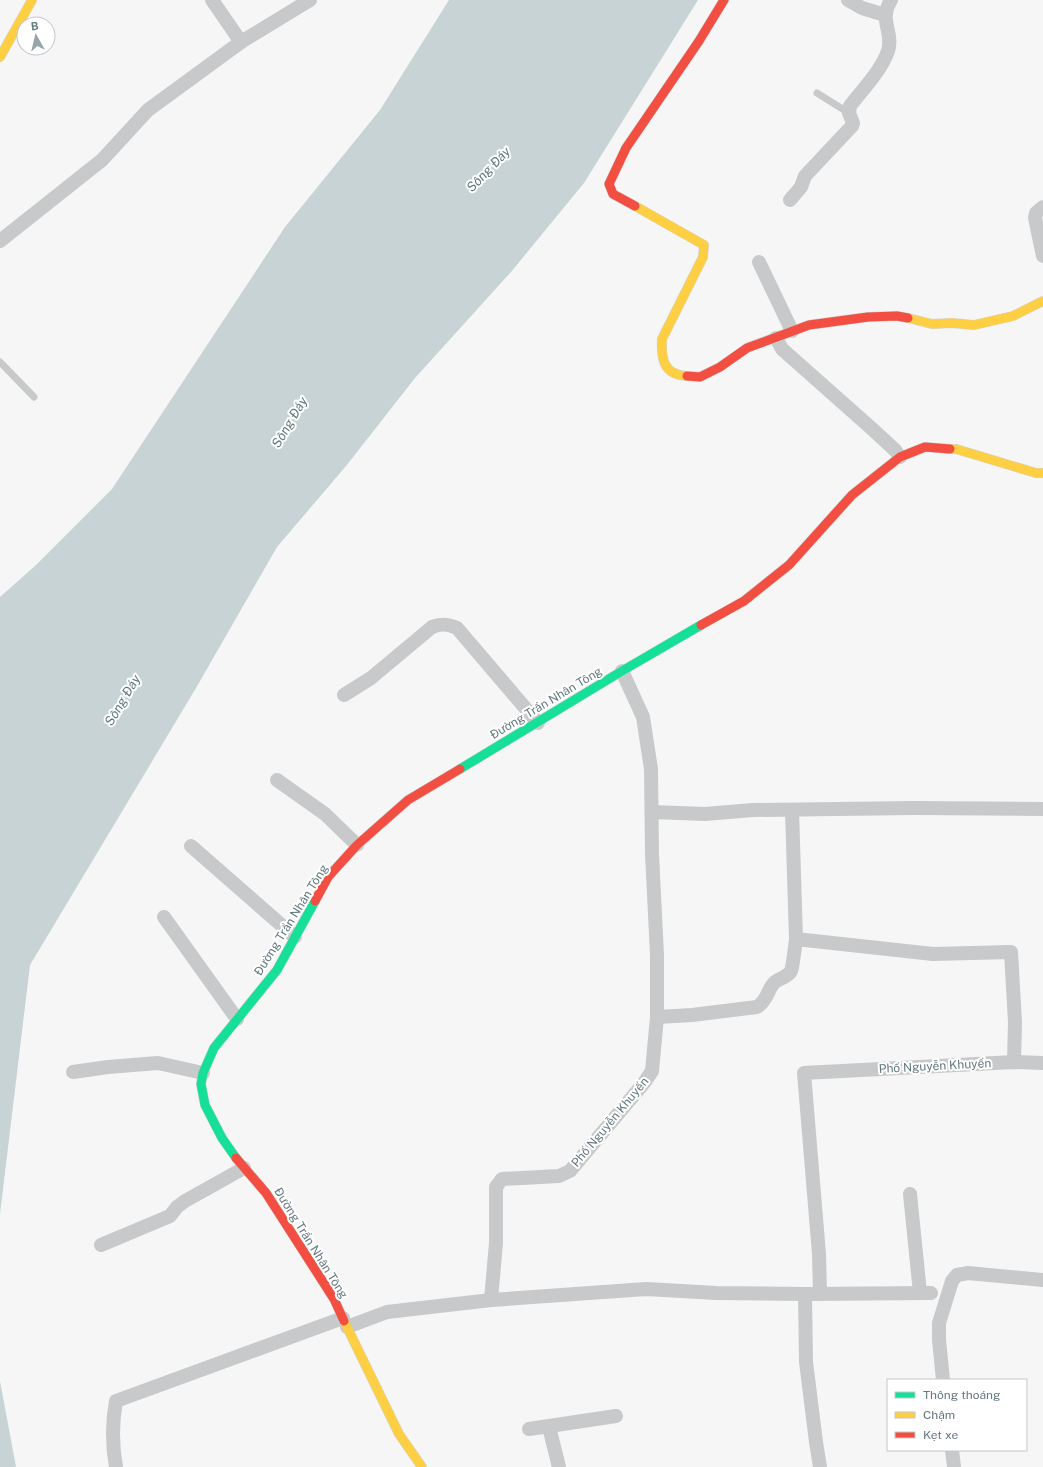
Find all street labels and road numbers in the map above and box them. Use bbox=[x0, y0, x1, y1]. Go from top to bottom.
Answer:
street label: Đường Trần Nhân Tông bbox=[487, 664, 605, 742]
street label: Đường Trần Nhân Tông bbox=[251, 862, 331, 978]
street label: Phố Nguyễn Khuyến bbox=[878, 1056, 992, 1076]
street label: Phố Nguyễn Khuyến bbox=[569, 1074, 652, 1170]
street label: Đường Trần Nhân Tông bbox=[271, 1185, 351, 1301]

